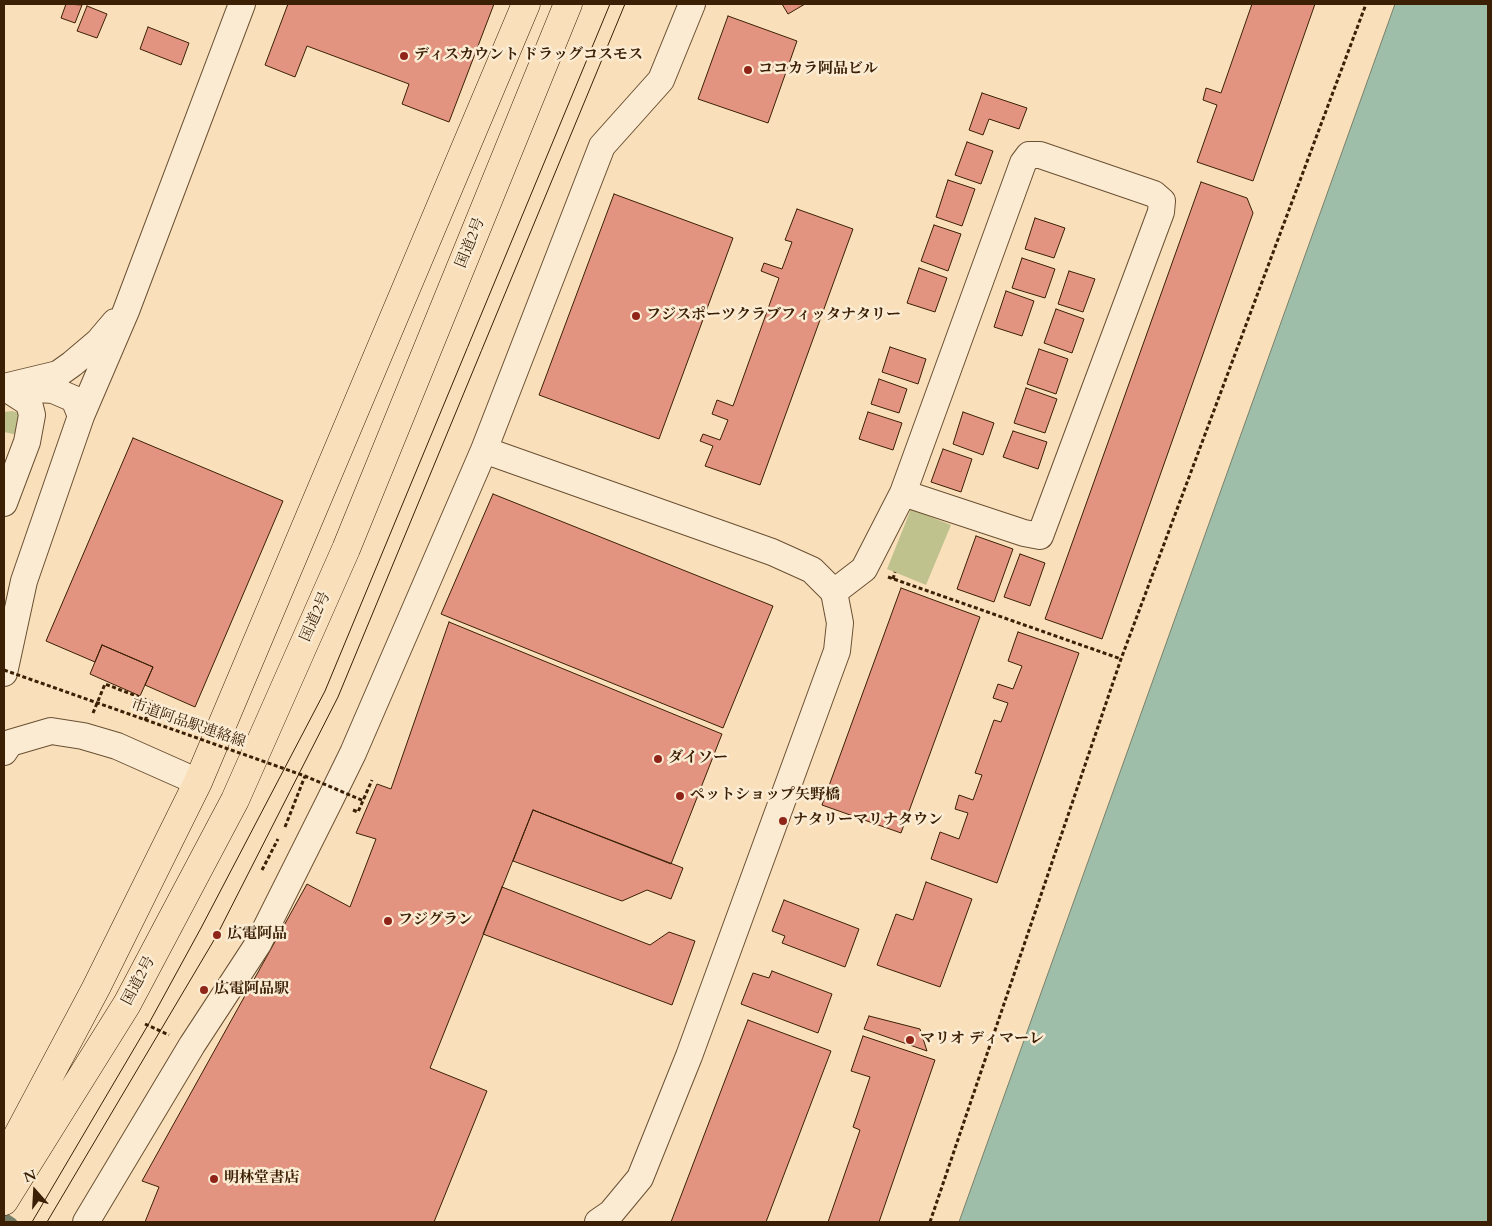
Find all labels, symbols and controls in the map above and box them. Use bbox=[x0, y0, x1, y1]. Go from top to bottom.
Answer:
place label: ディスカウント ドラッグコスモス bbox=[414, 47, 643, 65]
marker: ディスカウント ドラッグコスモス bbox=[398, 50, 410, 62]
place label: ココカラ阿品ビル bbox=[758, 61, 878, 79]
marker: ココカラ阿品ビル bbox=[742, 64, 754, 76]
street label: 国道2号 bbox=[453, 215, 489, 271]
place label: フジスポーツクラブフィッタナタリー bbox=[646, 307, 901, 325]
marker: フジスポーツクラブフィッタナタリー bbox=[630, 310, 642, 322]
street label: 国道2号 bbox=[297, 589, 335, 645]
street label: 市道阿品駅連絡線 bbox=[128, 696, 248, 752]
place label: ダイソー bbox=[668, 750, 728, 768]
marker: ダイソー bbox=[652, 753, 664, 765]
place label: ペットショップ矢野橋 bbox=[690, 787, 840, 805]
marker: ペットショップ矢野橋 bbox=[674, 790, 686, 802]
place label: ナタリーマリナタウン bbox=[793, 812, 943, 830]
marker: ナタリーマリナタウン bbox=[777, 815, 789, 827]
place label: フジグラン bbox=[398, 912, 473, 930]
marker: フジグラン bbox=[382, 915, 394, 927]
place label: 広電阿品 bbox=[227, 926, 287, 944]
marker: 広電阿品 bbox=[211, 929, 223, 941]
street label: 国道2号 bbox=[119, 954, 159, 1008]
place label: 広電阿品駅 bbox=[214, 981, 289, 999]
marker: 広電阿品駅 bbox=[198, 984, 210, 996]
place label: マリオ ディマーレ bbox=[920, 1031, 1044, 1049]
marker: マリオ ディマーレ bbox=[904, 1034, 916, 1046]
text: N bbox=[21, 1165, 39, 1187]
north arrow bbox=[10, 1166, 60, 1216]
place label: 明林堂書店 bbox=[224, 1170, 299, 1188]
marker: 明林堂書店 bbox=[208, 1173, 220, 1185]

